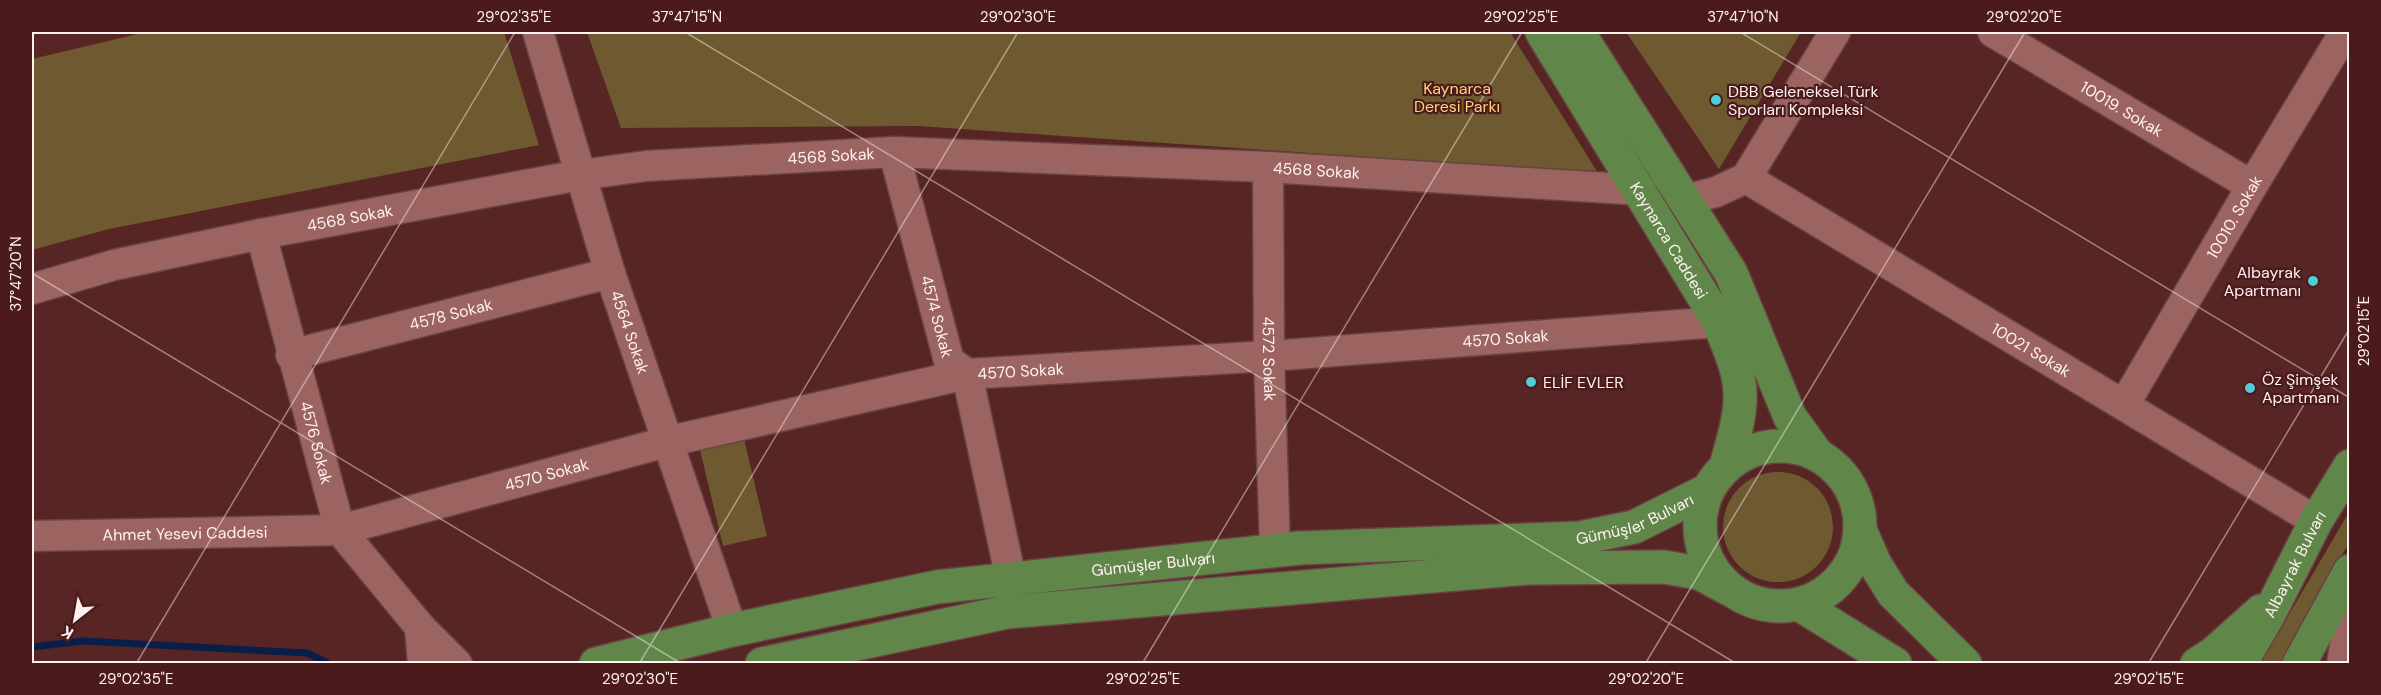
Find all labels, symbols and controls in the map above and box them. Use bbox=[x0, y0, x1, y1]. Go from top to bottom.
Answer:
text: 29°02'35"E bbox=[477, 7, 551, 27]
text: 37°47'15"N bbox=[652, 7, 722, 27]
text: 29°02'30"E bbox=[980, 7, 1056, 27]
text: 29°02'25"E bbox=[1484, 7, 1558, 27]
text: 37°47'10"N bbox=[1707, 7, 1779, 27]
text: 29°02'20"E bbox=[1986, 7, 2062, 27]
street label: 10019. Sokak bbox=[2077, 76, 2167, 141]
park label: Kaynarca Deresi Parkı bbox=[1414, 78, 1500, 117]
place label: DBB Geleneksel Türk Sporları Kompleksi bbox=[1728, 81, 1879, 120]
marker: DBB Geleneksel Türk Sporları Kompleksi bbox=[1709, 93, 1723, 107]
street label: 4568 Sokak bbox=[787, 143, 875, 168]
street label: 4568 Sokak bbox=[1272, 157, 1361, 183]
street label: 10010. Sokak bbox=[2201, 171, 2267, 262]
street label: Kaynarca Caddesi bbox=[1625, 178, 1713, 303]
street label: 4568 Sokak bbox=[305, 199, 395, 236]
text: 37°47'20"N bbox=[6, 236, 26, 312]
place label: Albayrak Apartmanı bbox=[2224, 262, 2301, 301]
street label: 4574 Sokak bbox=[916, 273, 958, 360]
marker: Albayrak Apartmanı bbox=[2306, 274, 2320, 288]
street label: 4564 Sokak bbox=[606, 288, 654, 377]
street label: 4578 Sokak bbox=[407, 293, 495, 335]
text: 29°02'15"E bbox=[2354, 296, 2374, 366]
street label: 4572 Sokak bbox=[1258, 317, 1281, 402]
street label: 10021 Sokak bbox=[1988, 318, 2075, 382]
street label: 4570 Sokak bbox=[1462, 324, 1549, 352]
street label: 4570 Sokak bbox=[977, 358, 1064, 384]
place label: Öz Şimşek Apartmanı bbox=[2262, 369, 2339, 408]
place label: ELİF EVLER bbox=[1543, 372, 1624, 393]
marker: ELİF EVLER bbox=[1524, 375, 1538, 389]
marker: Öz Şimşek Apartmanı bbox=[2243, 381, 2257, 395]
street label: 4576 Sokak bbox=[296, 399, 338, 487]
street label: 4570 Sokak bbox=[502, 453, 591, 496]
street label: Gümüşler Bulvarı bbox=[1574, 488, 1697, 549]
street label: Albayrak Bulvarı bbox=[2259, 506, 2331, 621]
street label: Ahmet Yesevi Caddesi bbox=[102, 521, 268, 545]
street label: Gümüşler Bulvarı bbox=[1090, 547, 1216, 581]
north arrow bbox=[45, 590, 105, 650]
text: K bbox=[57, 620, 77, 644]
text: 29°02'35"E bbox=[99, 669, 173, 689]
text: 29°02'30"E bbox=[602, 669, 678, 689]
text: 29°02'25"E bbox=[1106, 669, 1180, 689]
text: 29°02'20"E bbox=[1608, 669, 1684, 689]
text: 29°02'15"E bbox=[2114, 669, 2184, 689]

